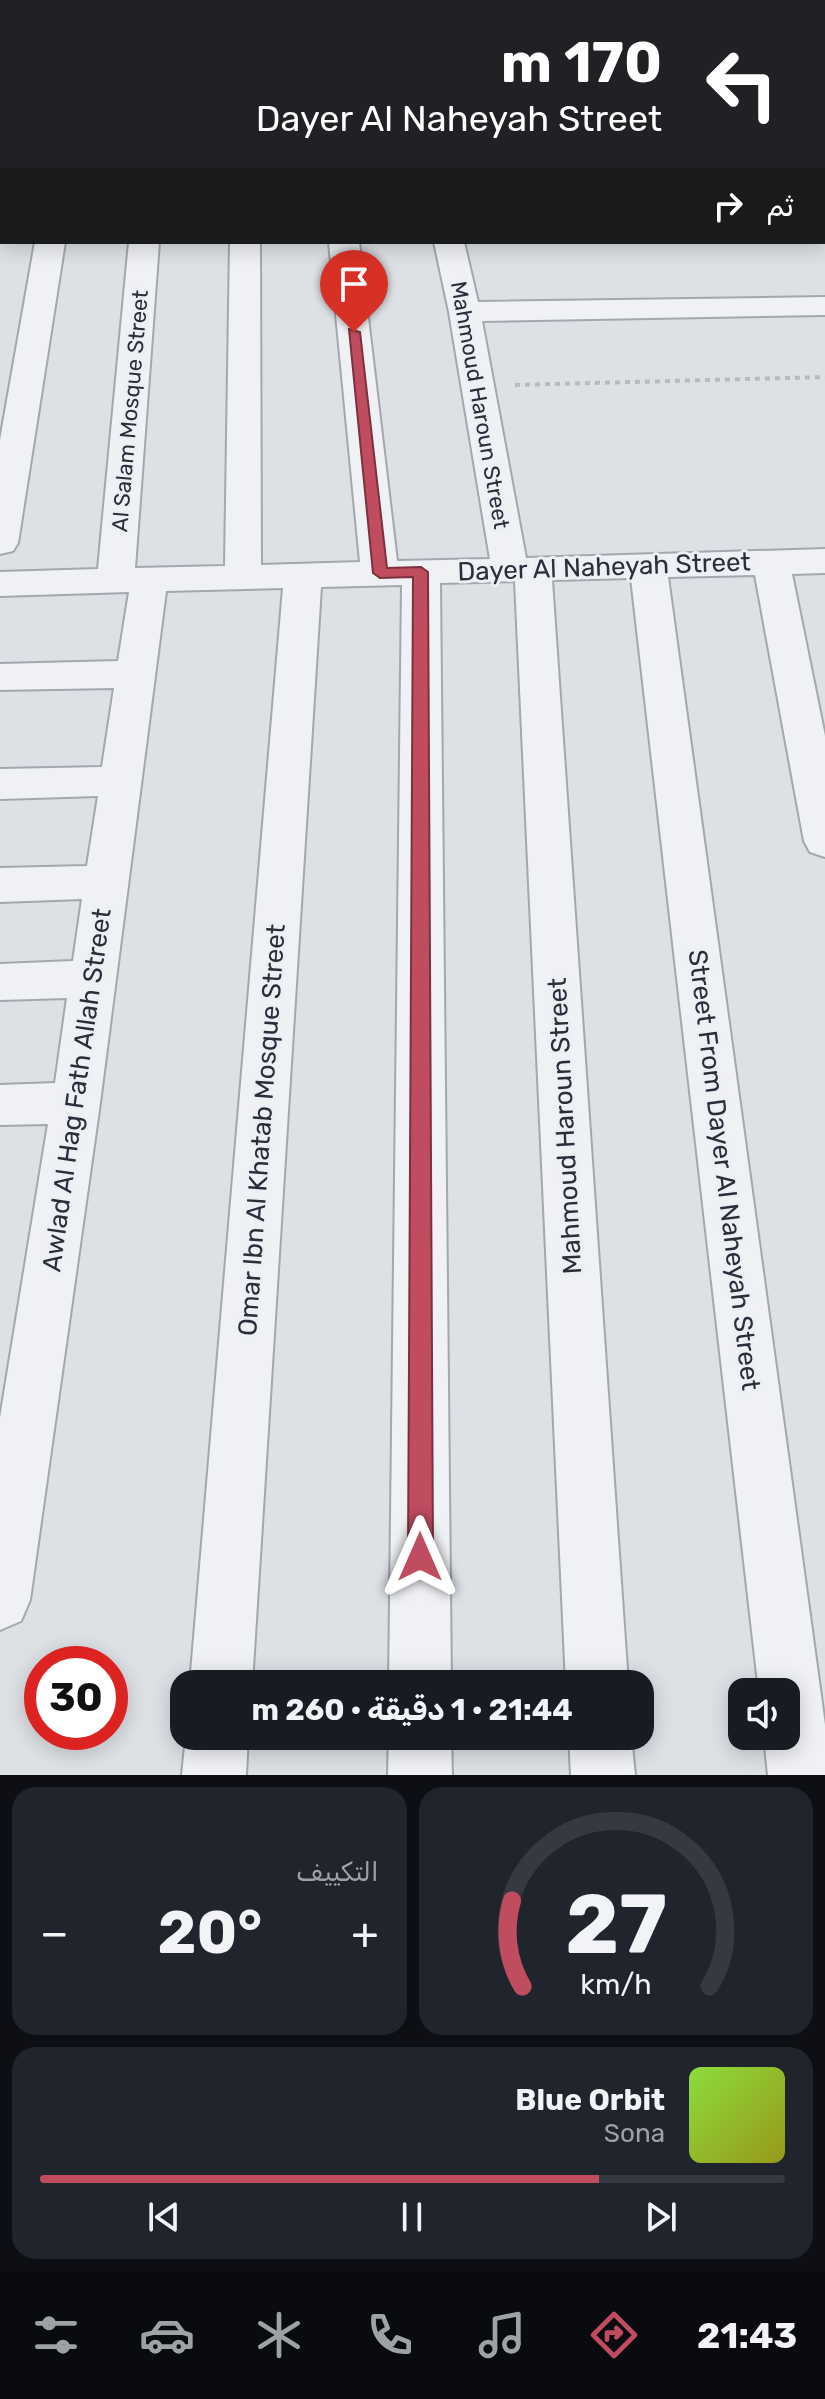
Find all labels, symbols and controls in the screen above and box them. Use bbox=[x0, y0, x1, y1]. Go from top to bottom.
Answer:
text: 170 m bbox=[501, 30, 662, 96]
icon: left bbox=[690, 32, 794, 136]
text: Dayer Al Naheyah Street bbox=[256, 97, 662, 140]
icon: right bbox=[706, 184, 750, 228]
text: ثم bbox=[766, 188, 794, 224]
pin bbox=[320, 250, 388, 332]
icon: arrive bbox=[332, 262, 376, 306]
street label: Mahmoud Haroun Street bbox=[445, 279, 515, 531]
street label: Al Salam Mosque Street bbox=[106, 289, 154, 533]
street label: Dayer Al Naheyah Street bbox=[457, 546, 751, 588]
street label: Awlad Al Hag Fath Allah Street bbox=[36, 906, 118, 1274]
street label: Omar Ibn Al Khatab Mosque Street bbox=[232, 923, 292, 1337]
street label: Street From Dayer Al Naheyah Street bbox=[682, 948, 766, 1392]
street label: Mahmoud Haroun Street bbox=[542, 977, 588, 1275]
position arrow bbox=[378, 1515, 462, 1599]
speed limit sign: 30 bbox=[24, 1646, 128, 1750]
map controls bbox=[728, 1678, 800, 1750]
button: sound bbox=[728, 1678, 800, 1750]
text: 21:44 · 1 دقيقة · 260 m bbox=[251, 1692, 573, 1728]
text: التكييف bbox=[296, 1857, 379, 1888]
text: 27 bbox=[565, 1875, 667, 1974]
text: 20° bbox=[158, 1897, 262, 1968]
text: − bbox=[40, 1907, 69, 1959]
text: + bbox=[351, 1907, 379, 1959]
text: km/h bbox=[580, 1967, 651, 2001]
text: Blue Orbit bbox=[515, 2082, 665, 2118]
text: Sona bbox=[604, 2118, 665, 2149]
icon: previous bbox=[142, 2195, 186, 2239]
icon: pause bbox=[390, 2195, 434, 2239]
icon: next bbox=[639, 2195, 683, 2239]
icon: filters bbox=[28, 2307, 84, 2363]
icon: car bbox=[139, 2307, 195, 2363]
icon: climate bbox=[251, 2307, 307, 2363]
icon: phone bbox=[362, 2307, 418, 2363]
icon: music bbox=[474, 2307, 530, 2363]
icon: directions bbox=[586, 2307, 642, 2363]
text: 21:43 bbox=[697, 2314, 797, 2357]

